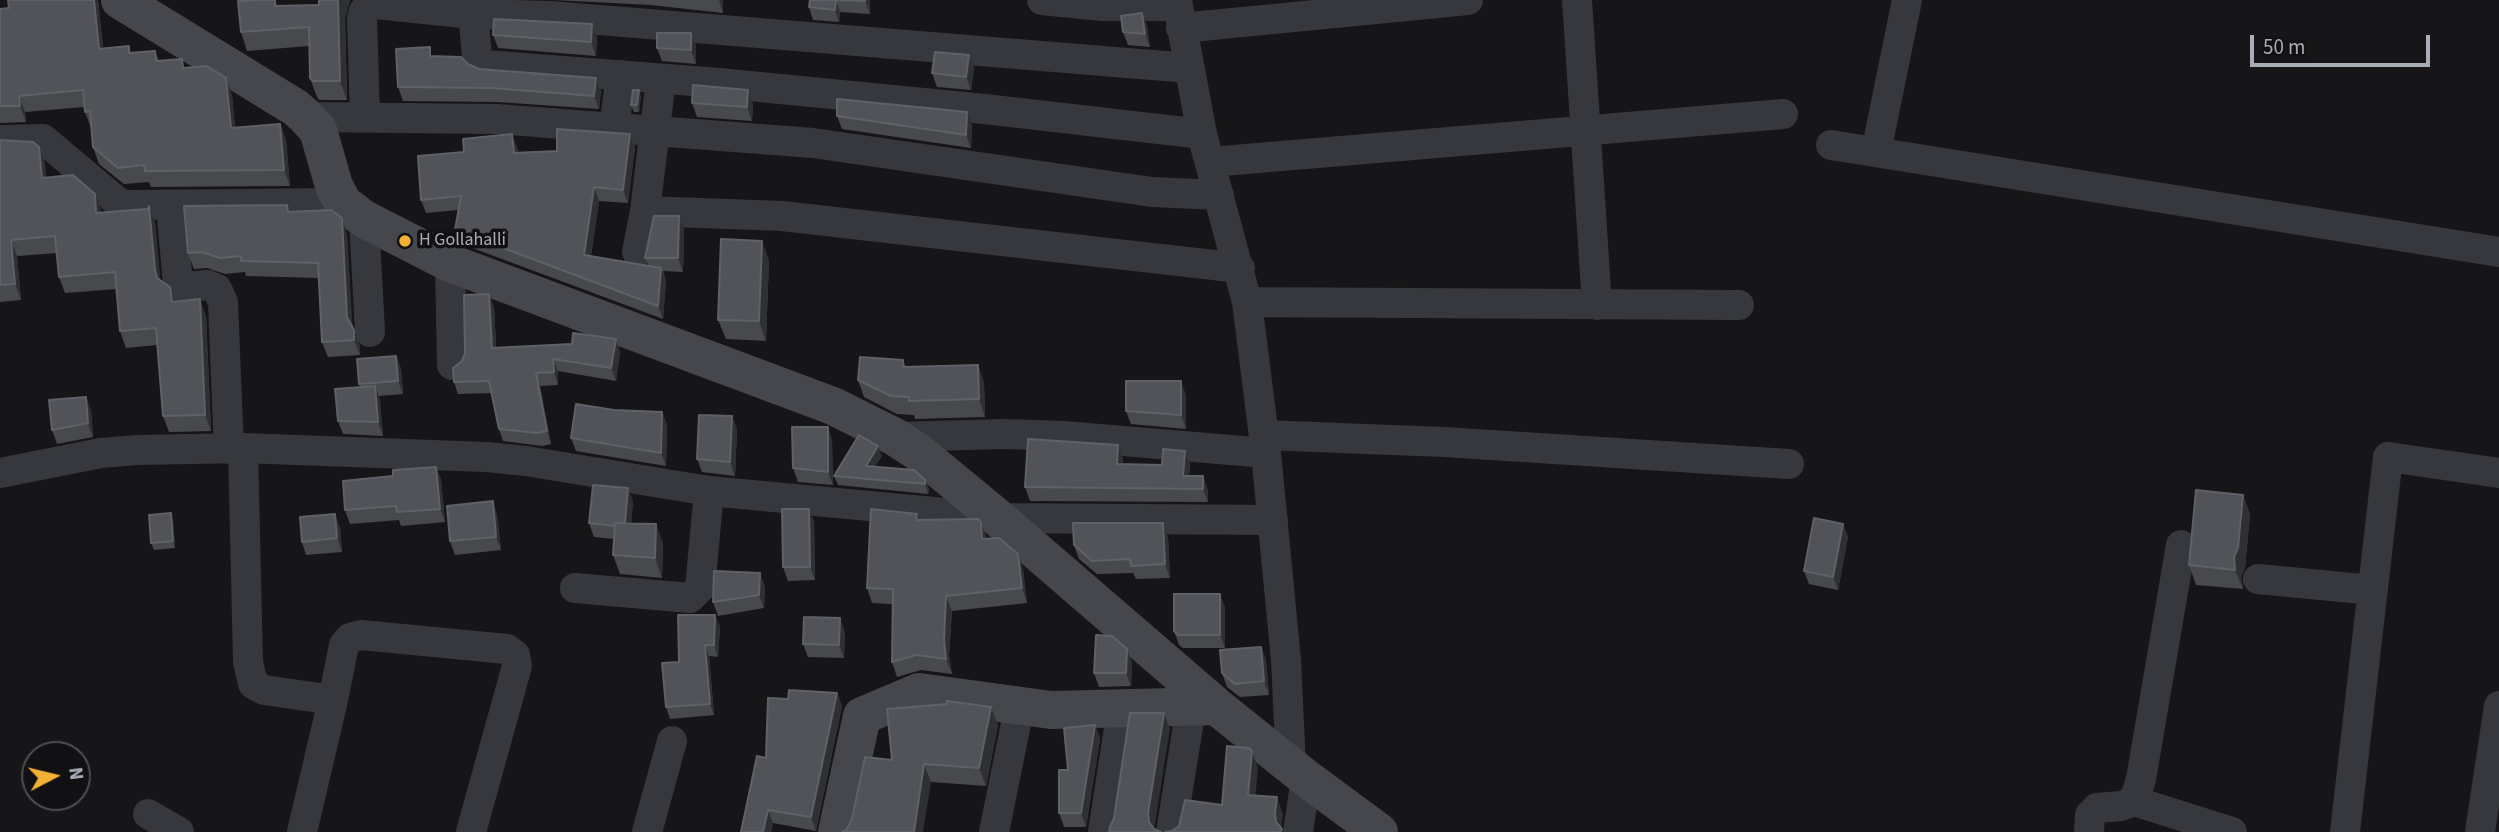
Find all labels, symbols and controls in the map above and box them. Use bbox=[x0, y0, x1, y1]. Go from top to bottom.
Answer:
scale bar bbox=[2254, 21, 2434, 65]
text: 50 m bbox=[2263, 32, 2305, 62]
place label: H Gollahalli bbox=[419, 230, 506, 252]
marker: H Gollahalli bbox=[397, 233, 413, 249]
north arrow bbox=[21, 741, 91, 811]
text: N bbox=[61, 766, 90, 782]

